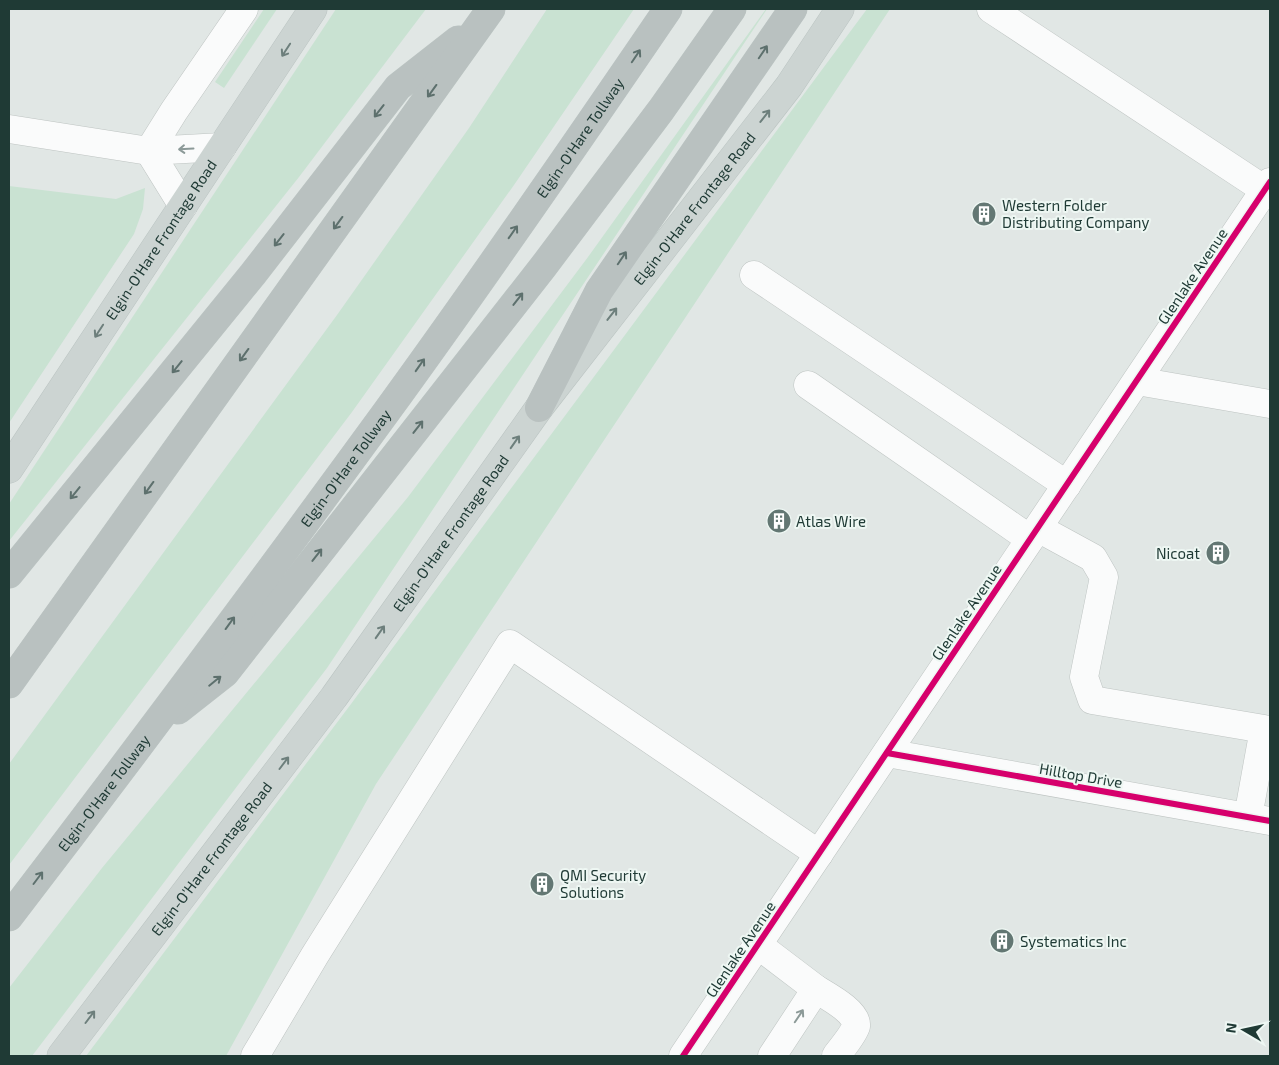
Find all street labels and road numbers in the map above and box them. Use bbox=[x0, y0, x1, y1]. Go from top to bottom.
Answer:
street label: Elgin-O'Hare Tollway bbox=[532, 74, 627, 201]
street label: Elgin-O'Hare Frontage Road bbox=[629, 129, 759, 288]
street label: Elgin-O'Hare Frontage Road bbox=[101, 156, 220, 323]
street label: Glenlake Avenue bbox=[1153, 225, 1231, 327]
street label: Elgin-O'Hare Tollway bbox=[296, 405, 394, 530]
street label: Elgin-O'Hare Frontage Road bbox=[388, 451, 512, 615]
street label: Glenlake Avenue bbox=[927, 561, 1005, 663]
street label: Elgin-O'Hare Tollway bbox=[54, 731, 153, 855]
street label: Hilltop Drive bbox=[1038, 759, 1124, 791]
street label: Elgin-O'Hare Frontage Road bbox=[147, 778, 275, 939]
street label: Glenlake Avenue bbox=[701, 898, 779, 1000]

